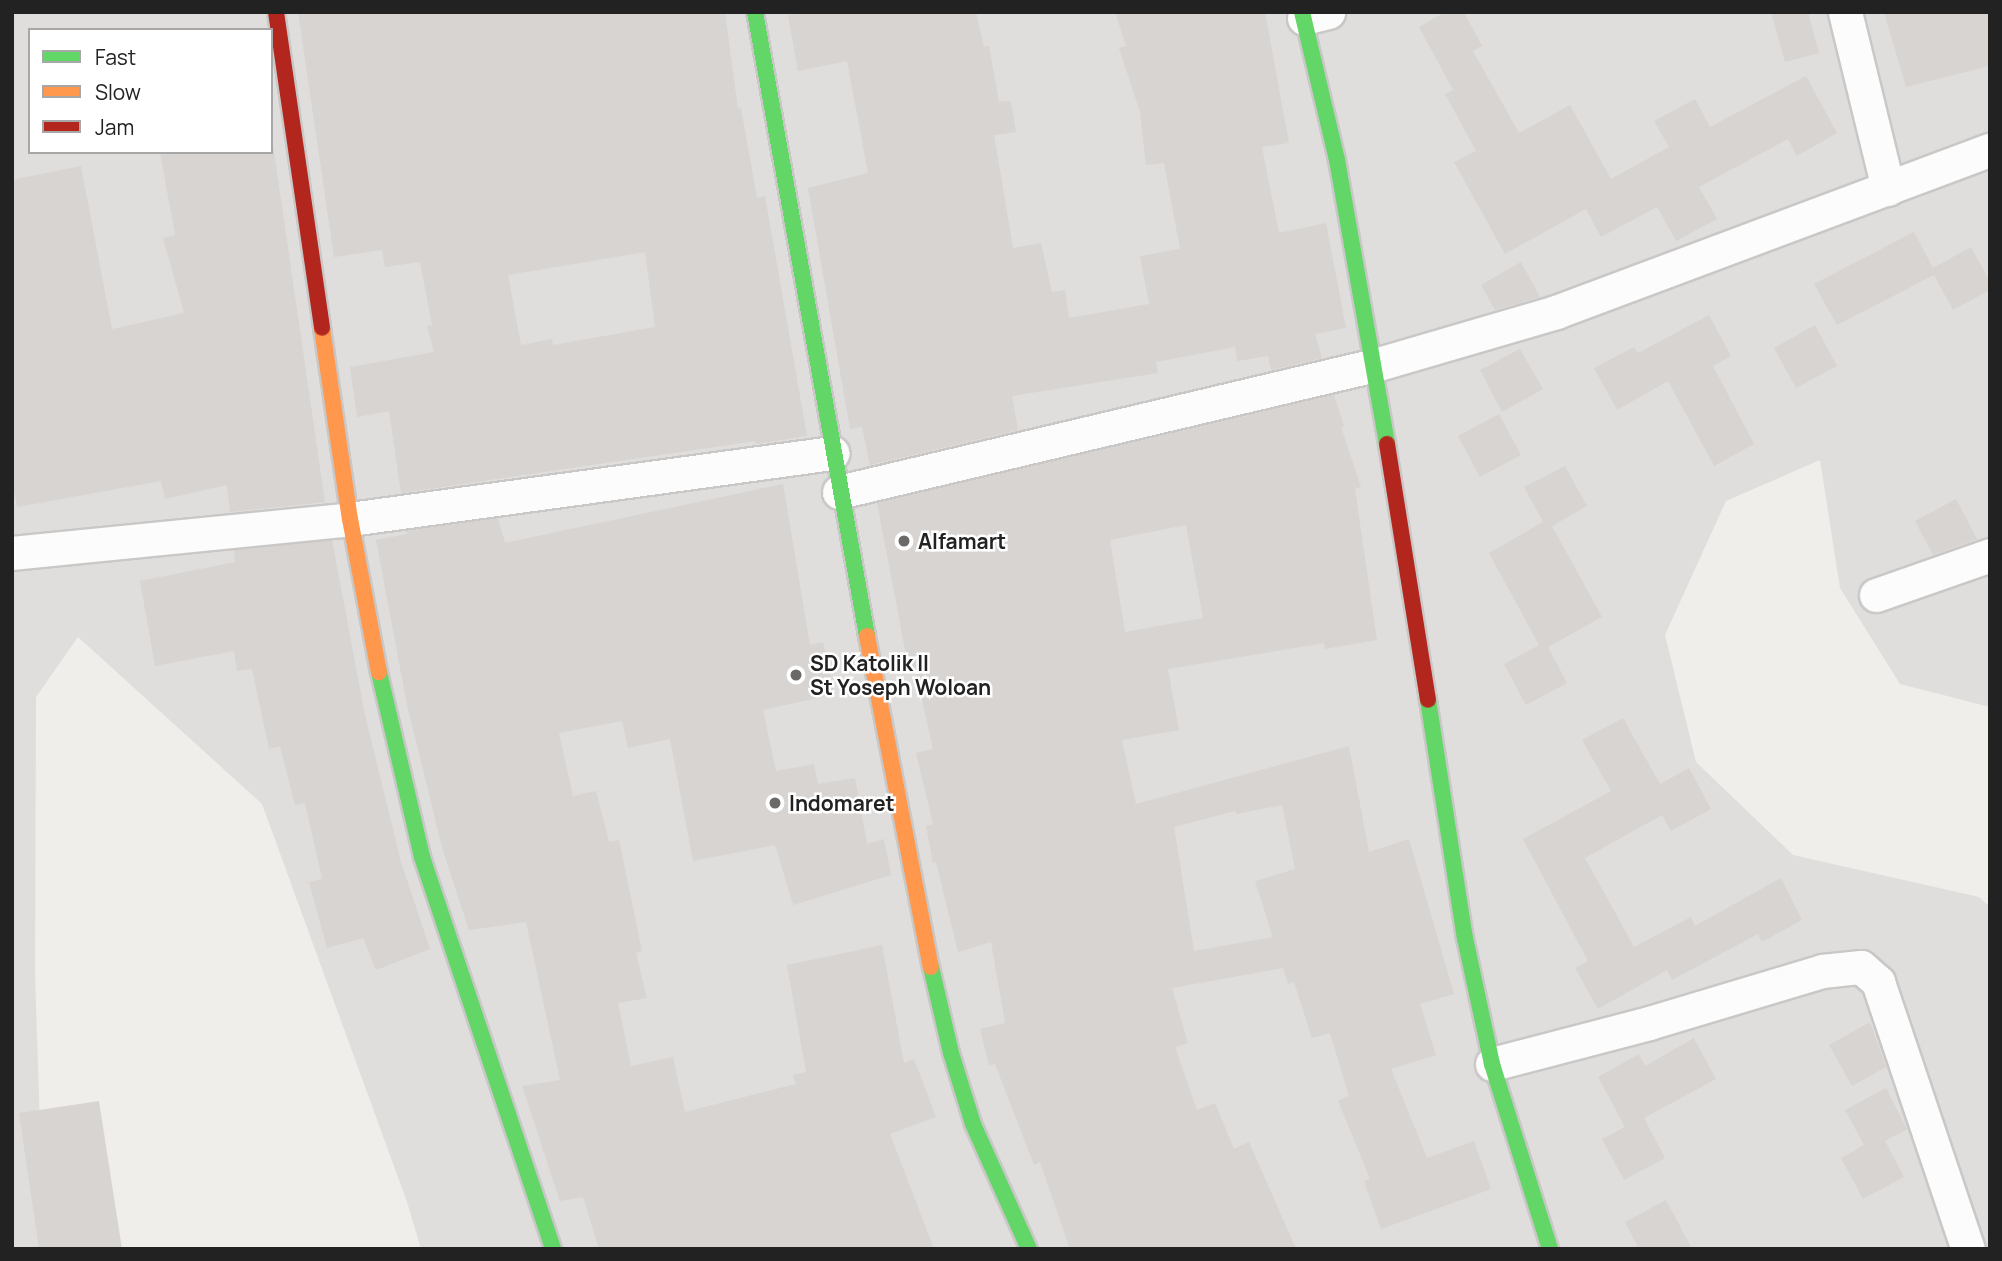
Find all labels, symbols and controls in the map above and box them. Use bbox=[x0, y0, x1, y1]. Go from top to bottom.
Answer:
legend bbox=[28, 28, 273, 154]
text: Fast bbox=[95, 43, 136, 71]
text: Slow bbox=[95, 78, 141, 106]
text: Jam bbox=[95, 113, 134, 141]
place label: Alfamart bbox=[918, 528, 1006, 554]
marker: Alfamart bbox=[896, 533, 912, 549]
place label: SD Katolik II St Yoseph Woloan bbox=[810, 650, 991, 700]
marker: SD Katolik II St Yoseph Woloan bbox=[788, 667, 804, 683]
place label: Indomaret bbox=[789, 790, 895, 816]
marker: Indomaret bbox=[767, 795, 783, 811]

